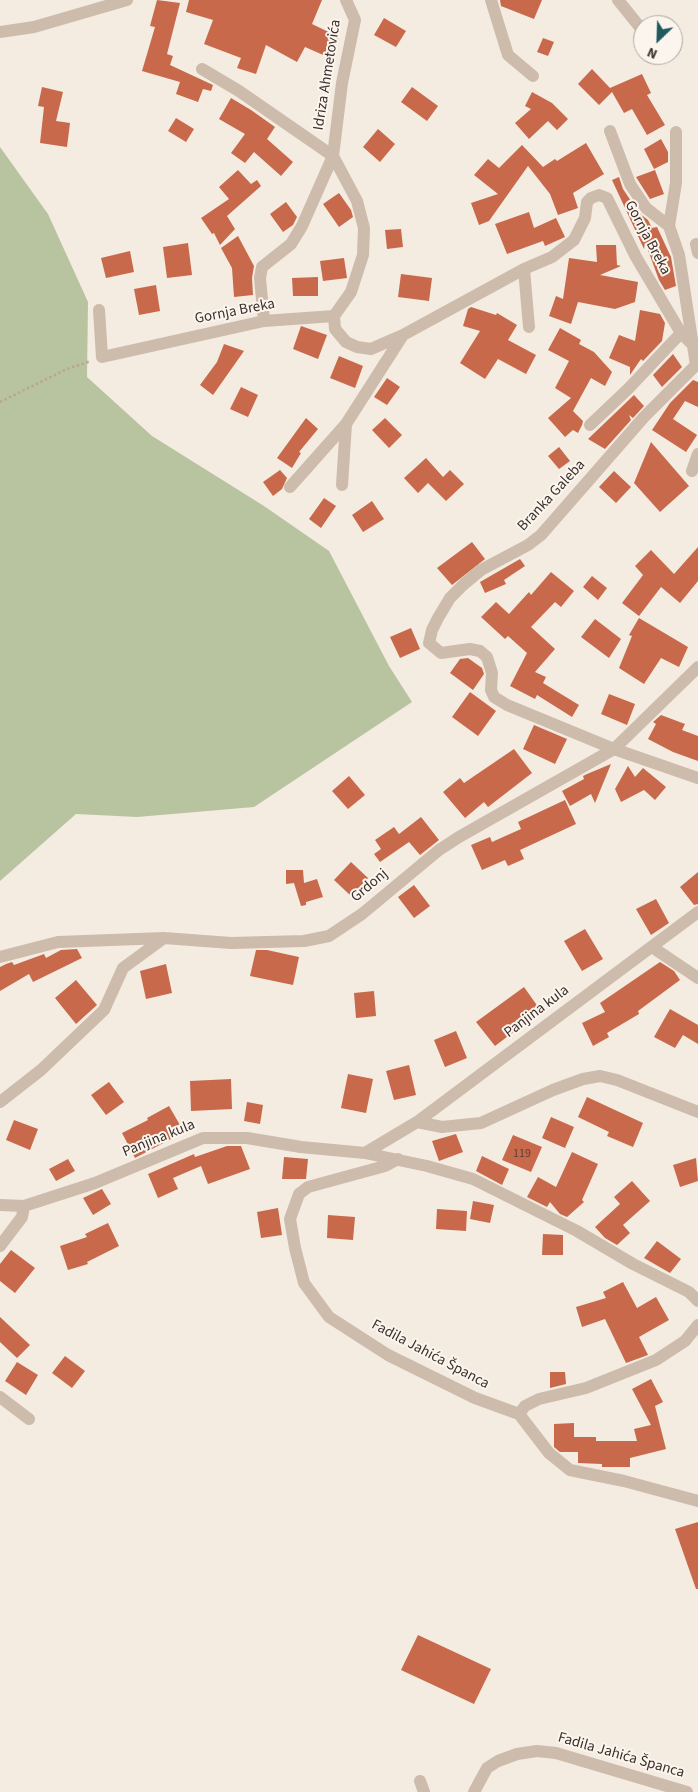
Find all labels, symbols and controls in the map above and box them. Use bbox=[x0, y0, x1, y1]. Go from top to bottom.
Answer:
north arrow bbox=[633, 15, 683, 65]
street label: Idriza Ahmetovića bbox=[310, 18, 346, 132]
text: N bbox=[644, 42, 661, 64]
street label: Gornja Breka bbox=[620, 198, 674, 278]
street label: Gornja Breka bbox=[193, 295, 277, 329]
street label: Branka Galeba bbox=[514, 457, 590, 535]
street label: Grdonj bbox=[348, 865, 392, 907]
street label: Panjina kula bbox=[501, 982, 573, 1042]
street label: Panjina kula bbox=[120, 1116, 198, 1162]
house number: 119 bbox=[513, 1147, 531, 1161]
street label: Fadila Jahića Španca bbox=[368, 1316, 492, 1394]
street label: Fadila Jahića Španca bbox=[556, 1729, 686, 1783]

